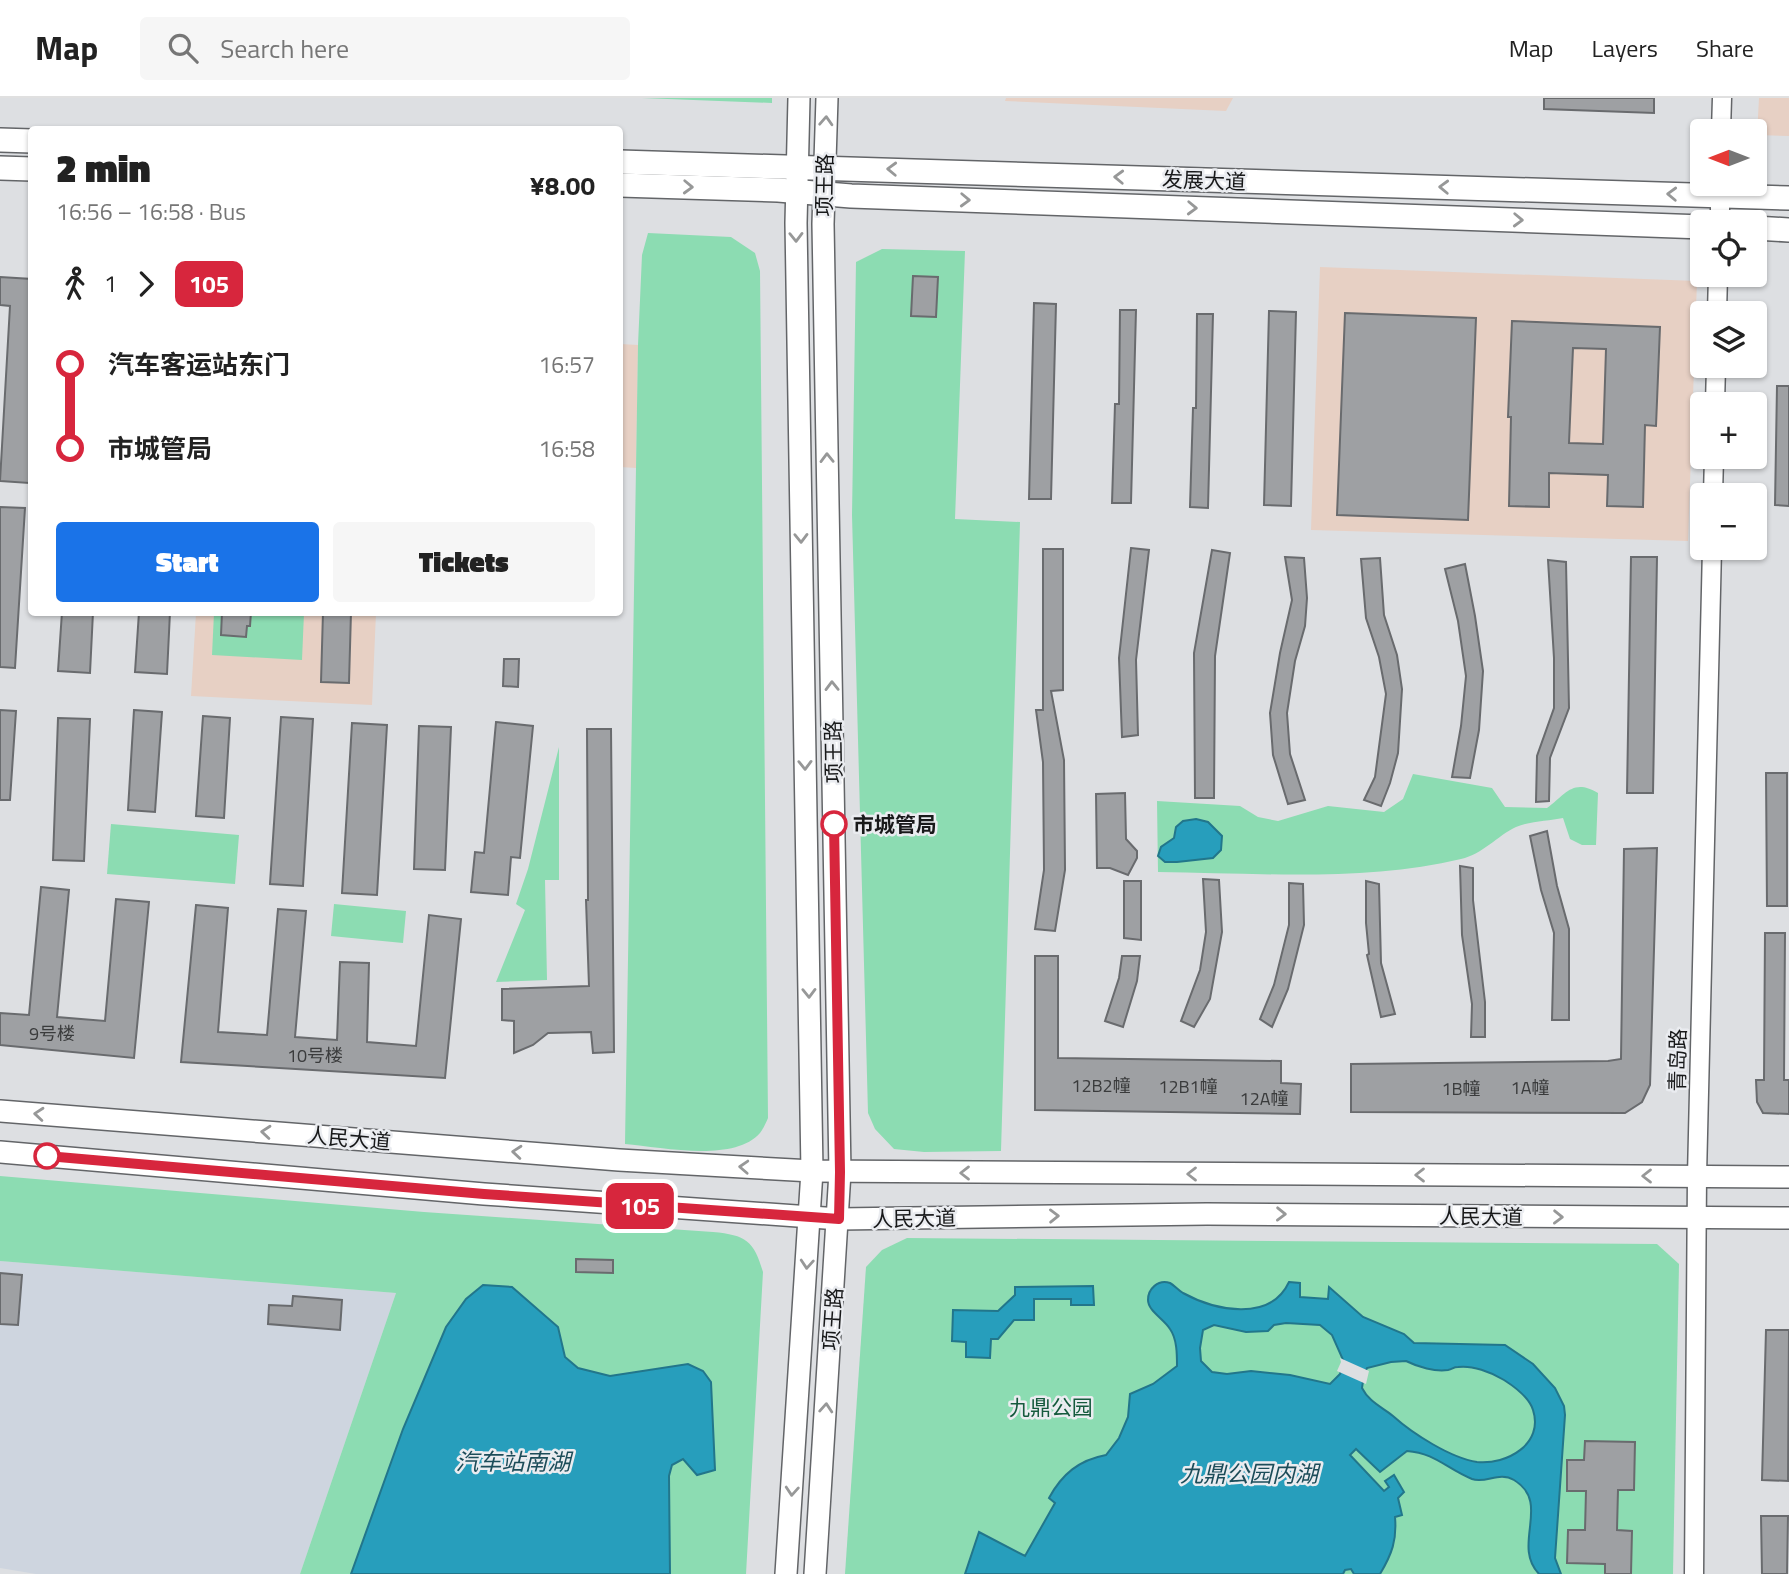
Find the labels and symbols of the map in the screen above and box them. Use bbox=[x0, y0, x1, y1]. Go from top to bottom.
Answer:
one-way arrow bbox=[818, 116, 833, 127]
north arrow bbox=[1690, 119, 1768, 196]
street label: 项王路 bbox=[807, 153, 841, 217]
one-way arrow bbox=[886, 161, 896, 177]
street label: 发展大道 bbox=[1161, 163, 1247, 197]
one-way arrow bbox=[1113, 170, 1124, 185]
one-way arrow bbox=[682, 180, 693, 195]
one-way arrow bbox=[1439, 180, 1450, 195]
one-way arrow bbox=[1666, 187, 1677, 202]
one-way arrow bbox=[960, 192, 971, 207]
one-way arrow bbox=[1187, 200, 1198, 215]
one-way arrow bbox=[1512, 212, 1523, 227]
one-way arrow bbox=[788, 232, 804, 243]
one-way arrow bbox=[820, 453, 835, 464]
one-way arrow bbox=[793, 533, 809, 544]
one-way arrow bbox=[824, 680, 839, 691]
street label: 项王路 bbox=[816, 720, 850, 784]
one-way arrow bbox=[797, 761, 813, 771]
place label: 市城管局 bbox=[853, 808, 937, 840]
marker: 市城管局 bbox=[821, 811, 847, 837]
one-way arrow bbox=[801, 988, 817, 999]
house number: 9号楼 bbox=[29, 1020, 75, 1047]
street label: 青岛路 bbox=[1660, 1028, 1694, 1092]
house number: 10号楼 bbox=[287, 1042, 343, 1069]
house number: 12B2幢 bbox=[1071, 1072, 1131, 1099]
house number: 12B1幢 bbox=[1158, 1073, 1218, 1100]
house number: 1A幢 bbox=[1511, 1074, 1549, 1101]
house number: 1B幢 bbox=[1441, 1075, 1481, 1102]
house number: 12A幢 bbox=[1240, 1085, 1288, 1112]
one-way arrow bbox=[33, 1107, 44, 1122]
street label: 人民大道 bbox=[306, 1118, 392, 1158]
one-way arrow bbox=[260, 1125, 271, 1140]
unlabelled marker bbox=[34, 1143, 60, 1169]
one-way arrow bbox=[511, 1145, 522, 1160]
one-way arrow bbox=[738, 1160, 749, 1175]
one-way arrow bbox=[959, 1165, 970, 1180]
one-way arrow bbox=[1187, 1166, 1197, 1182]
one-way arrow bbox=[1414, 1167, 1425, 1183]
one-way arrow bbox=[1642, 1168, 1652, 1184]
line badge: 105 bbox=[600, 1183, 680, 1229]
street label: 人民大道 bbox=[1439, 1199, 1523, 1233]
street label: 人民大道 bbox=[872, 1201, 956, 1235]
one-way arrow bbox=[1277, 1206, 1287, 1222]
one-way arrow bbox=[1049, 1208, 1060, 1224]
one-way arrow bbox=[1553, 1209, 1564, 1225]
one-way arrow bbox=[800, 1259, 815, 1270]
street label: 项王路 bbox=[814, 1286, 850, 1352]
park label: 九鼎公园 bbox=[1009, 1391, 1093, 1423]
one-way arrow bbox=[818, 1402, 833, 1413]
water label: 汽车站南湖 bbox=[456, 1444, 574, 1479]
water label: 九鼎公园内湖 bbox=[1180, 1456, 1321, 1491]
one-way arrow bbox=[785, 1486, 800, 1497]

